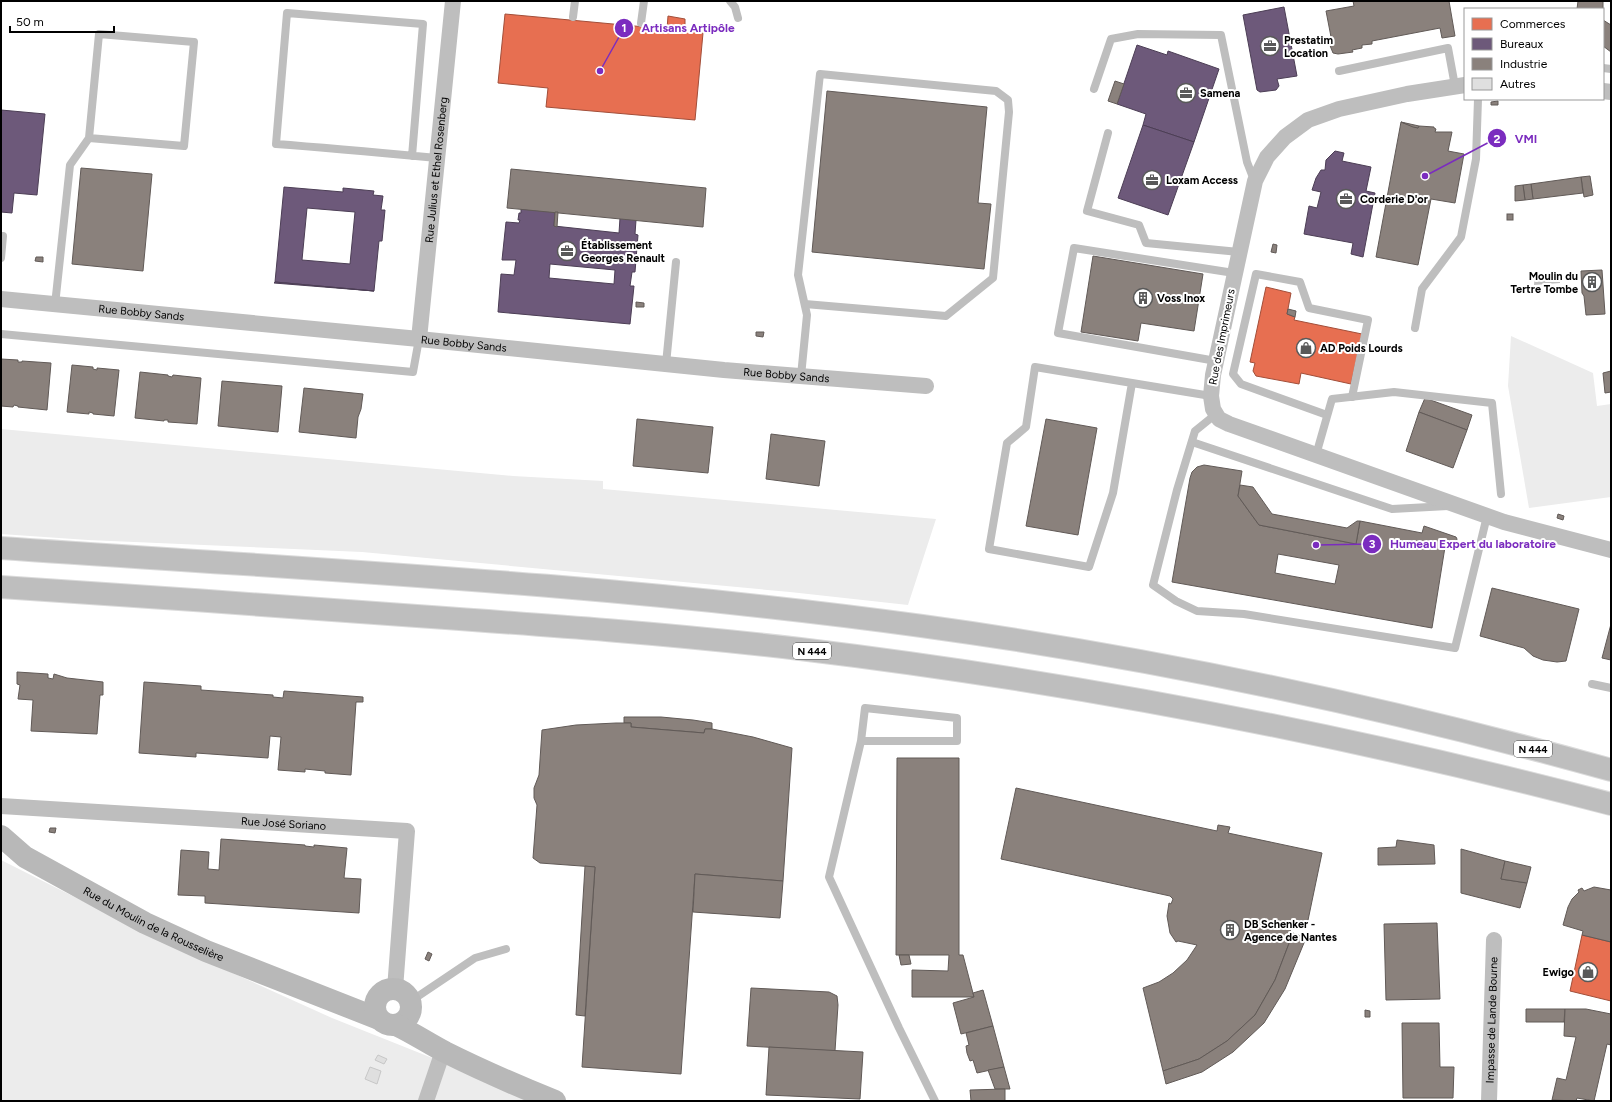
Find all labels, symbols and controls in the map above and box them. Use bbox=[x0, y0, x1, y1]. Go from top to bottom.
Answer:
scale bar bbox=[10, 8, 114, 34]
legend bbox=[1464, 8, 1604, 100]
text: 50 m bbox=[16, 15, 44, 29]
callout: Artisans Artipôle bbox=[614, 16, 743, 40]
text: Commerces bbox=[1500, 17, 1566, 31]
text: 1 bbox=[621, 21, 627, 35]
text: Artisans Artipôle bbox=[641, 21, 735, 35]
place label: Prestatim Location bbox=[1284, 34, 1333, 60]
office icon: Prestatim Location bbox=[1259, 35, 1281, 57]
text: Bureaux bbox=[1500, 37, 1543, 51]
text: Industrie bbox=[1500, 57, 1548, 71]
text: Autres bbox=[1500, 77, 1536, 91]
office icon: Samena bbox=[1175, 82, 1197, 104]
place label: Samena bbox=[1200, 87, 1240, 100]
street label: Rue Julius et Ethel Rosenberg bbox=[422, 96, 450, 243]
callout: VMI bbox=[1487, 126, 1545, 150]
text: 2 bbox=[1494, 132, 1501, 146]
text: VMI bbox=[1515, 132, 1537, 146]
office icon: Loxam Access bbox=[1141, 169, 1163, 191]
place label: Loxam Access bbox=[1166, 174, 1238, 187]
office icon: Corderie D'or bbox=[1335, 188, 1357, 210]
place label: Corderie D'or bbox=[1360, 193, 1429, 206]
place label: Établissement Georges Renault bbox=[581, 238, 666, 265]
office icon: Établissement Georges Renault bbox=[556, 240, 578, 262]
place label: Moulin du Tertre Tombe bbox=[1510, 270, 1578, 296]
building icon: Moulin du Tertre Tombe bbox=[1581, 271, 1603, 293]
building icon: Voss Inox bbox=[1132, 287, 1154, 309]
street label: Rue des Imprimeurs bbox=[1206, 288, 1238, 386]
place label: Voss Inox bbox=[1157, 292, 1205, 305]
street label: Rue Bobby Sands bbox=[98, 302, 185, 323]
street label: Rue Bobby Sands bbox=[420, 333, 507, 354]
shop icon: AD Poids Lourds bbox=[1295, 337, 1317, 359]
place label: AD Poids Lourds bbox=[1320, 342, 1403, 355]
street label: Rue Bobby Sands bbox=[743, 365, 830, 385]
callout: Humeau Expert du laboratoire bbox=[1362, 532, 1564, 556]
text: 3 bbox=[1369, 537, 1376, 551]
text: Humeau Expert du laboratoire bbox=[1390, 537, 1556, 551]
road number: N 444 bbox=[793, 643, 831, 659]
road number: N 444 bbox=[1514, 741, 1552, 757]
street label: Rue José Soriano bbox=[240, 814, 326, 833]
street label: Rue du Moulin de la Rousselière bbox=[81, 884, 226, 964]
place label: DB Schenker - Agence de Nantes bbox=[1244, 918, 1337, 944]
building icon: DB Schenker - Agence de Nantes bbox=[1219, 919, 1241, 941]
street label: Impasse de Lande Bourne bbox=[1483, 957, 1500, 1083]
shop icon: Ewigo bbox=[1577, 961, 1599, 983]
place label: Ewigo bbox=[1542, 966, 1575, 979]

